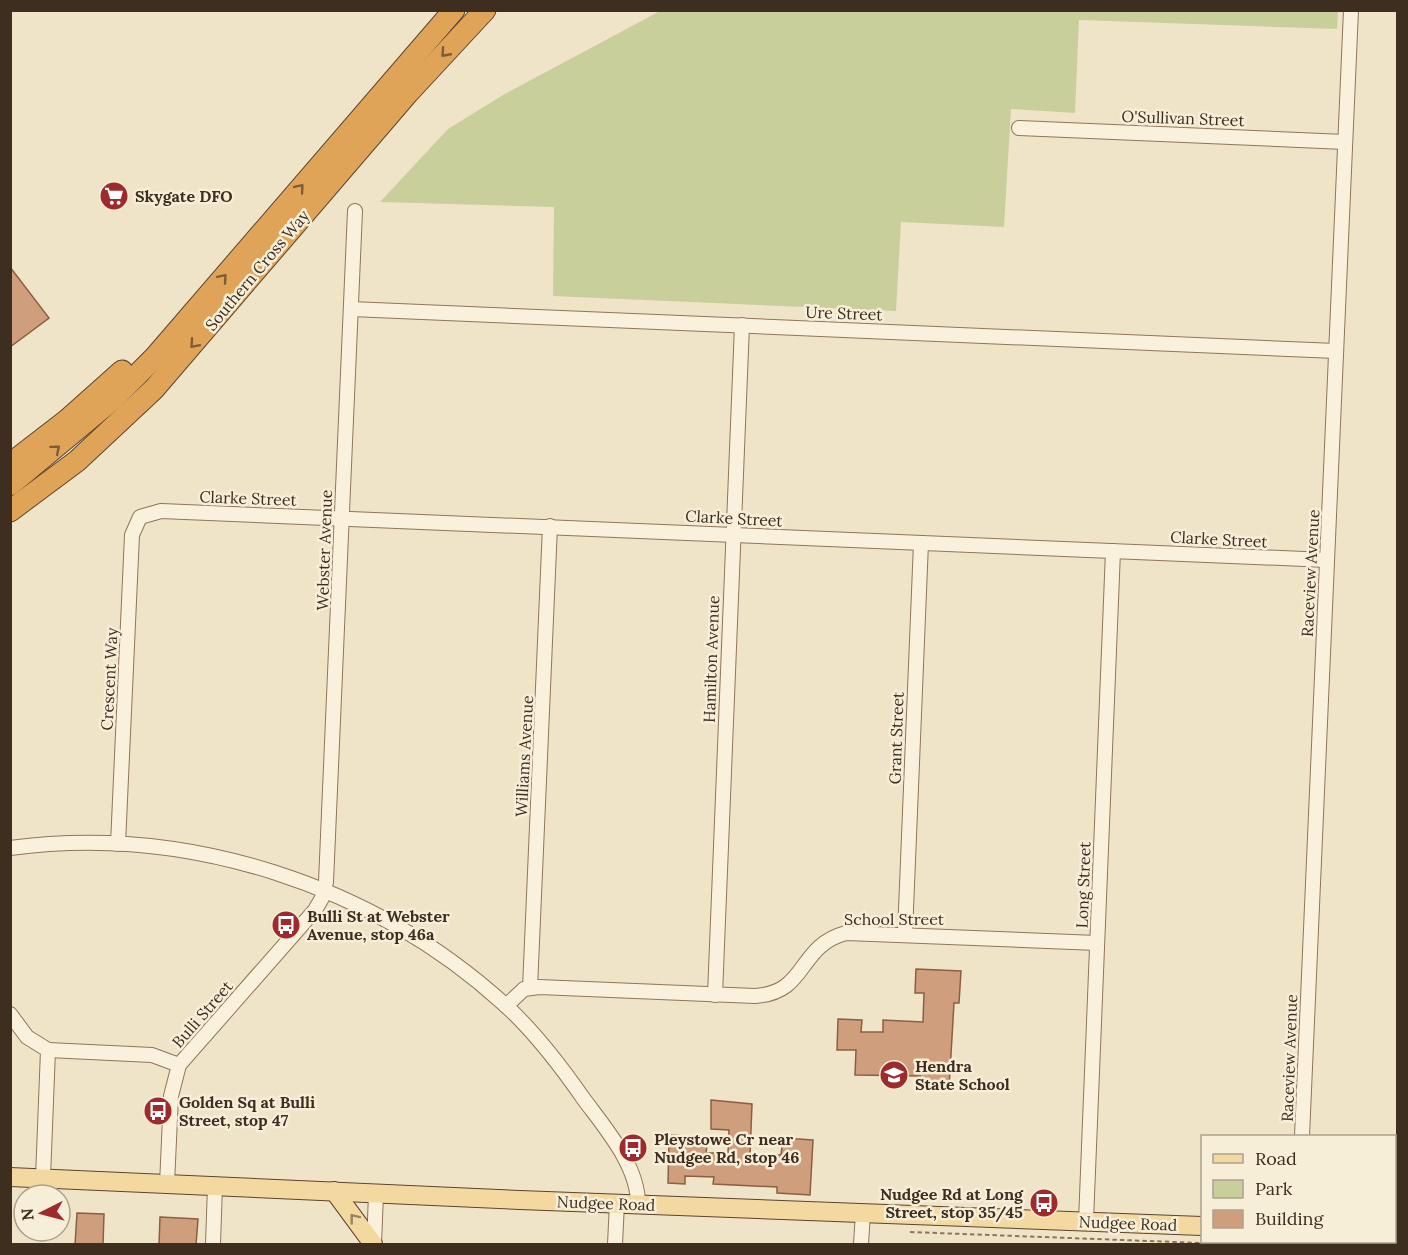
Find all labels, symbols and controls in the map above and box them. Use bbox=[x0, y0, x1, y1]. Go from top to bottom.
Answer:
one-way arrow bbox=[441, 46, 452, 57]
street label: O'Sullivan Street bbox=[1121, 106, 1246, 130]
supermarket icon: Skygate DFO bbox=[98, 180, 130, 212]
one-way arrow bbox=[293, 184, 304, 195]
place label: Skygate DFO bbox=[135, 186, 233, 206]
street label: Southern Cross Way bbox=[201, 205, 314, 334]
one-way arrow bbox=[216, 274, 227, 285]
street label: Ure Street bbox=[805, 302, 884, 324]
one-way arrow bbox=[190, 337, 201, 348]
one-way arrow bbox=[49, 445, 60, 456]
street label: Clarke Street bbox=[199, 486, 298, 510]
street label: Webster Avenue bbox=[312, 489, 336, 611]
street label: Clarke Street bbox=[685, 505, 784, 531]
street label: Raceview Avenue bbox=[1297, 508, 1323, 637]
street label: Clarke Street bbox=[1170, 526, 1269, 552]
street label: Hamilton Avenue bbox=[699, 595, 723, 723]
street label: Crescent Way bbox=[96, 627, 122, 731]
street label: Grant Street bbox=[884, 691, 908, 785]
street label: Williams Avenue bbox=[511, 694, 537, 817]
street label: Long Street bbox=[1071, 841, 1095, 929]
place label: Bulli St at Webster Avenue, stop 46a bbox=[307, 906, 450, 944]
bus stop icon: Bulli St at Webster Avenue, stop 46a bbox=[270, 909, 302, 941]
street label: School Street bbox=[844, 909, 945, 929]
street label: Bulli Street bbox=[167, 976, 237, 1052]
street label: Raceview Avenue bbox=[1277, 993, 1301, 1122]
place label: Hendra State School bbox=[915, 1056, 1010, 1094]
school or university icon: Hendra State School bbox=[878, 1059, 910, 1091]
place label: Golden Sq at Bulli Street, stop 47 bbox=[179, 1092, 315, 1130]
bus stop icon: Golden Sq at Bulli Street, stop 47 bbox=[142, 1095, 174, 1127]
place label: Pleystowe Cr near Nudgee Rd, stop 46 bbox=[654, 1129, 799, 1167]
bus stop icon: Pleystowe Cr near Nudgee Rd, stop 46 bbox=[617, 1132, 649, 1164]
legend bbox=[1201, 1135, 1396, 1243]
text: Road bbox=[1255, 1147, 1297, 1170]
text: Park bbox=[1255, 1177, 1293, 1200]
north arrow bbox=[12, 1183, 72, 1243]
place label: Nudgee Rd at Long Street, stop 35/45 bbox=[880, 1184, 1024, 1223]
bus stop icon: Nudgee Rd at Long Street, stop 35/45 bbox=[1028, 1187, 1060, 1219]
street label: Nudgee Road bbox=[556, 1191, 656, 1215]
text: N bbox=[16, 1207, 38, 1222]
text: Building bbox=[1255, 1207, 1325, 1230]
street label: Nudgee Road bbox=[1078, 1211, 1178, 1235]
one-way arrow bbox=[350, 1214, 361, 1225]

